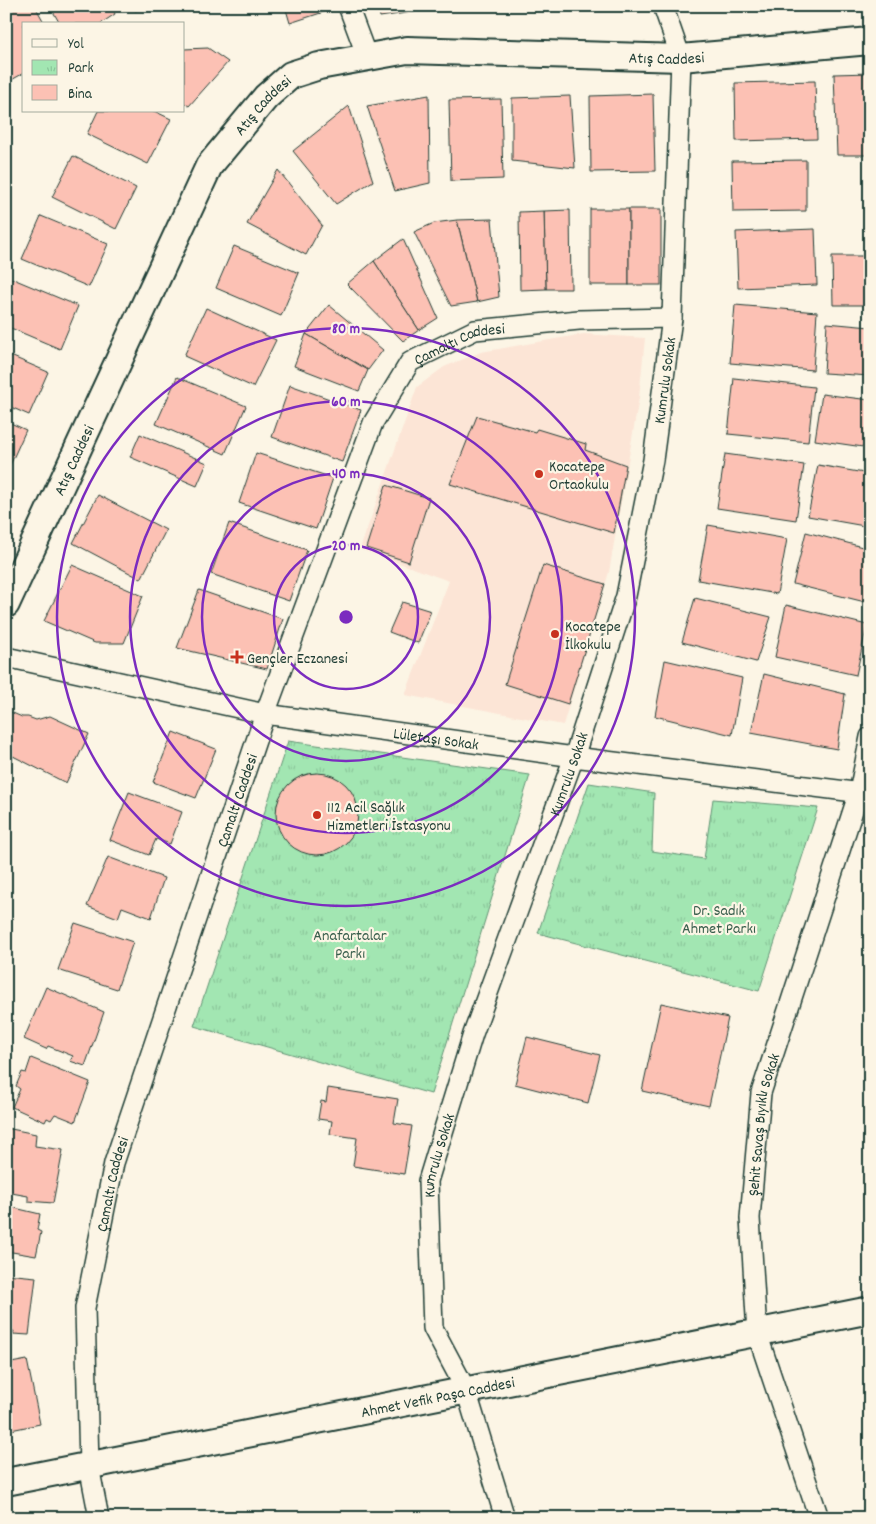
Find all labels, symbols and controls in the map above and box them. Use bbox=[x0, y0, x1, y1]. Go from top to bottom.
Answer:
legend bbox=[22, 22, 185, 112]
text: Yol bbox=[68, 34, 84, 56]
street label: Atış Caddesi bbox=[628, 47, 705, 72]
text: Park bbox=[68, 58, 94, 80]
street label: Atış Caddesi bbox=[230, 71, 297, 141]
text: Bina bbox=[68, 84, 93, 106]
street label: Çamaltı Caddesi bbox=[411, 318, 506, 372]
text: 80 m bbox=[332, 319, 360, 341]
street label: Kumrulu Sokak bbox=[649, 336, 683, 425]
text: 60 m bbox=[331, 392, 361, 414]
street label: Atış Caddesi bbox=[49, 422, 101, 500]
place label: Kocatepe Ortaokulu bbox=[549, 456, 609, 497]
text: 40 m bbox=[332, 464, 360, 486]
marker: Kocatepe Ortaokulu bbox=[533, 468, 545, 480]
text: 20 m bbox=[332, 536, 360, 558]
centre of rings bbox=[337, 608, 355, 626]
place label: Kocatepe İlkokulu bbox=[565, 616, 621, 657]
marker: Kocatepe İlkokulu bbox=[549, 628, 561, 640]
place label: Gençler Eczanesi bbox=[247, 648, 348, 671]
marker: Gençler Eczanesi bbox=[231, 651, 243, 663]
street label: Lületaşı Sokak bbox=[392, 723, 480, 758]
street label: Kumrulu Sokak bbox=[545, 730, 595, 819]
street label: Çamaltı Caddesi bbox=[212, 751, 265, 850]
place label: 112 Acil Sağlık Hizmetleri İstasyonu bbox=[327, 797, 451, 838]
marker: 112 Acil Sağlık Hizmetleri İstasyonu bbox=[311, 809, 323, 821]
park label: Dr. Sadık Ahmet Parkı bbox=[682, 900, 756, 941]
park label: Anafartalar Parkı bbox=[313, 925, 387, 966]
street label: Şehit Savaş Bıyıklı Sokak bbox=[743, 1051, 787, 1197]
street label: Kumrulu Sokak bbox=[419, 1111, 462, 1198]
street label: Çamaltı Caddesi bbox=[92, 1134, 136, 1234]
street label: Ahmet Vefik Paşa Caddesi bbox=[359, 1372, 517, 1425]

